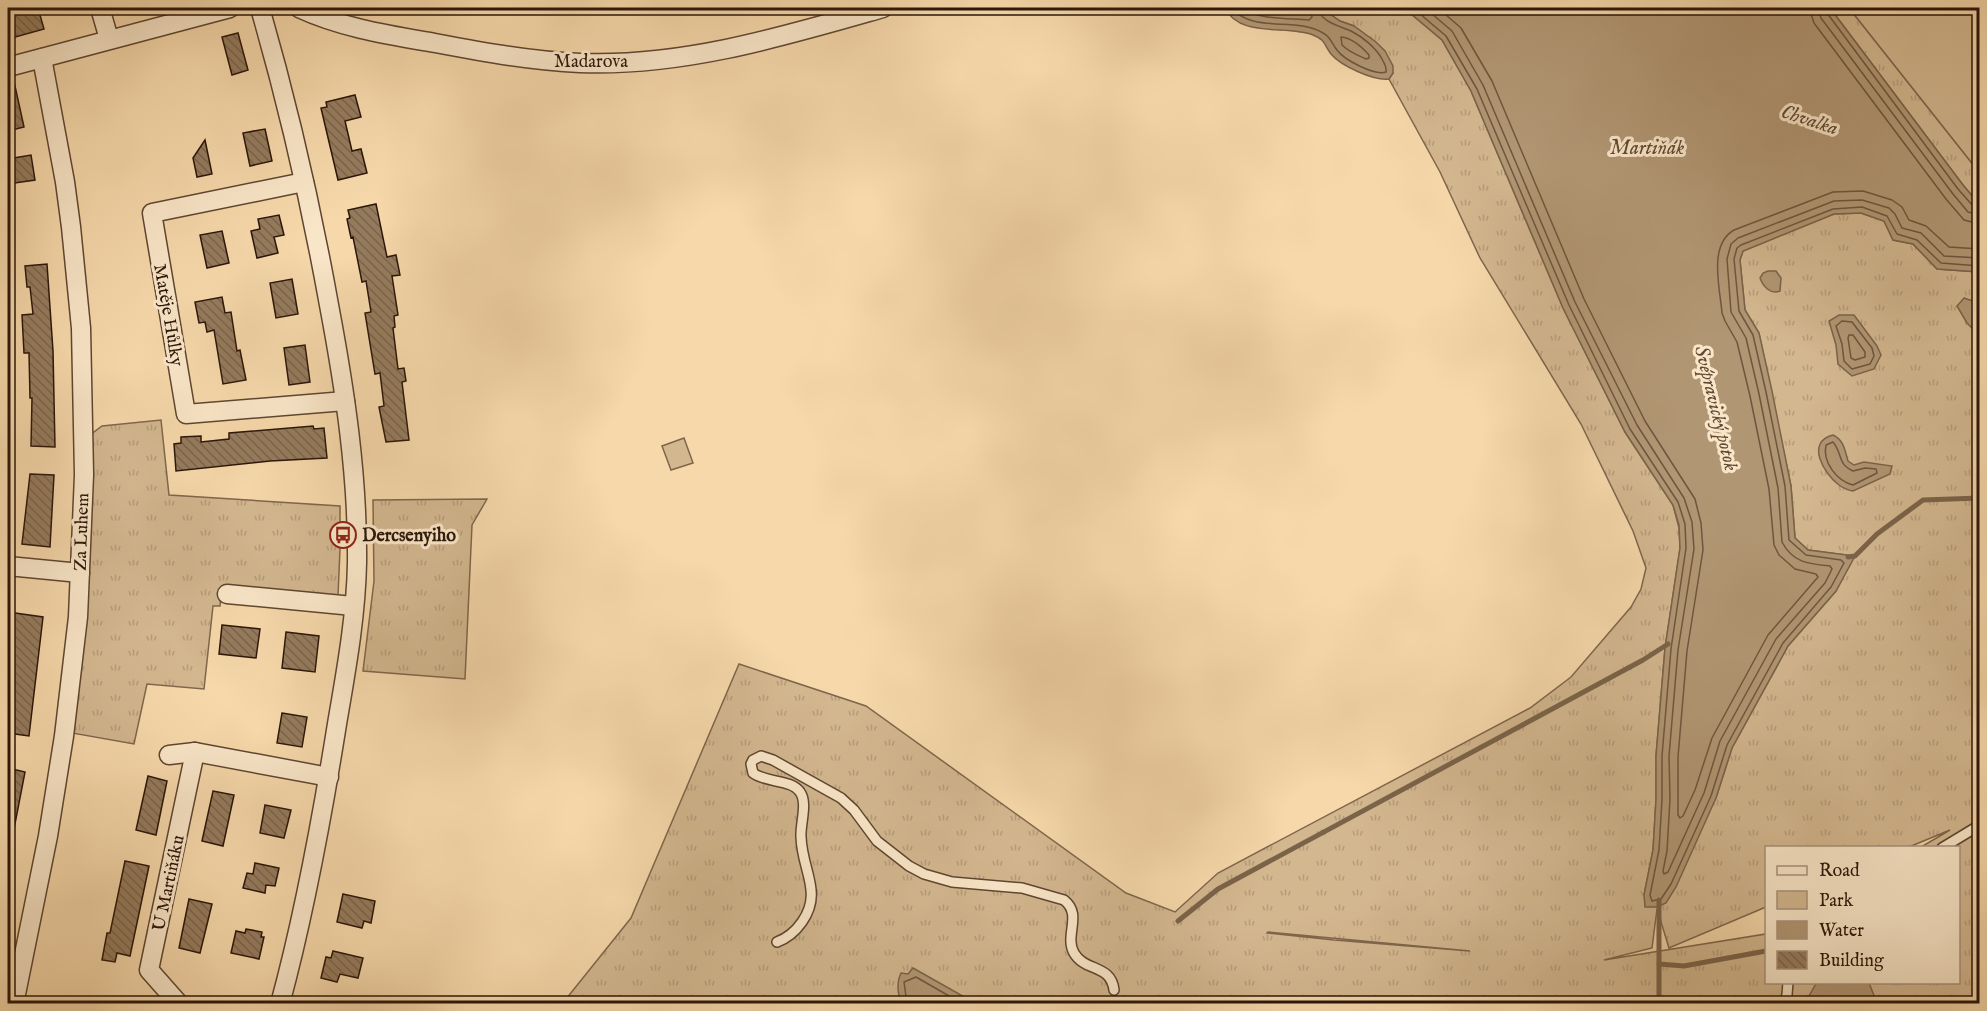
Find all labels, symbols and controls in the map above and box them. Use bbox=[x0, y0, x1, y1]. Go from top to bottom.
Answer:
street label: Madarova bbox=[554, 51, 628, 74]
water label: Chvalka bbox=[1778, 100, 1841, 141]
water label: Martiňák bbox=[1610, 136, 1684, 161]
street label: Matěje Hůlky bbox=[147, 262, 188, 368]
water label: Svépravický potok bbox=[1688, 343, 1743, 473]
street label: Za Luhem bbox=[70, 493, 95, 572]
bus stop icon: Dercsenyiho bbox=[328, 520, 358, 550]
place label: Dercsenyiho bbox=[362, 525, 456, 548]
street label: U Martiňáku bbox=[148, 833, 191, 934]
legend bbox=[1765, 846, 1960, 984]
text: Road bbox=[1819, 860, 1860, 883]
text: Park bbox=[1819, 890, 1854, 913]
text: Water bbox=[1819, 920, 1864, 943]
text: Building bbox=[1819, 950, 1884, 973]

